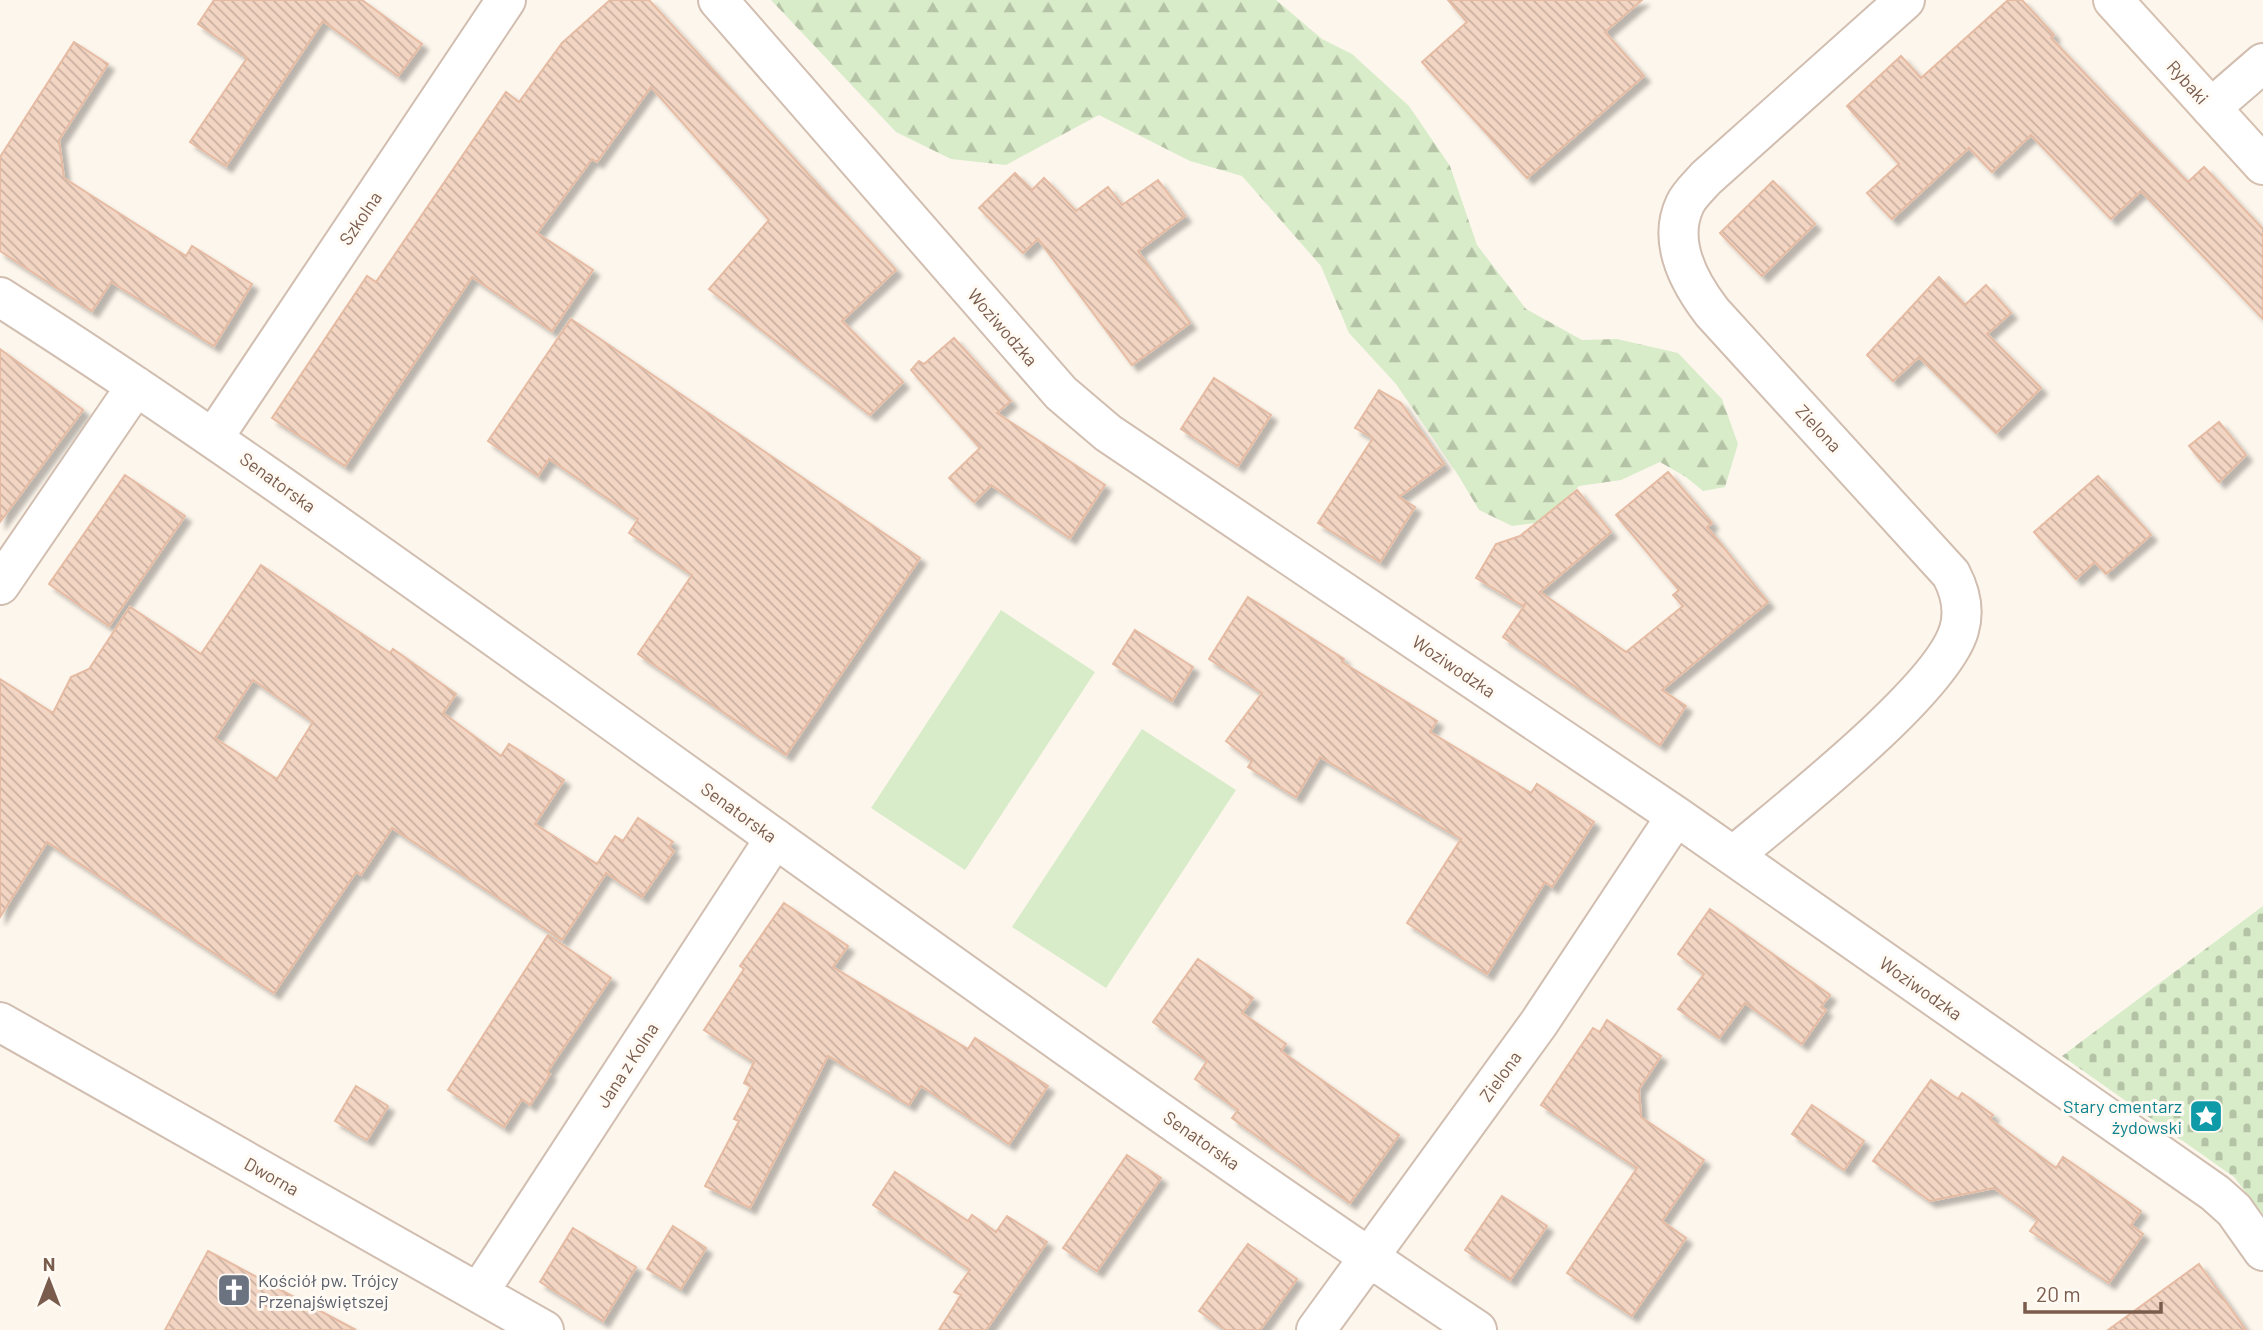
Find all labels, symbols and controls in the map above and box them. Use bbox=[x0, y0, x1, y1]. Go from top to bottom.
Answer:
street label: Rybaki bbox=[2162, 55, 2214, 109]
street label: Szkolna bbox=[334, 187, 386, 249]
street label: Woziwodzka bbox=[963, 284, 1043, 370]
street label: Zielona bbox=[1792, 400, 1846, 456]
street label: Senatorska bbox=[236, 447, 320, 517]
street label: Woziwodzka bbox=[1408, 630, 1500, 702]
street label: Senatorska bbox=[697, 777, 781, 847]
street label: Woziwodzka bbox=[1875, 952, 1967, 1024]
street label: Jana z Kolna bbox=[591, 1018, 663, 1112]
street label: Zielona bbox=[1474, 1047, 1526, 1105]
place label: Stary cmentarz żydowski bbox=[2063, 1095, 2182, 1138]
place icon: Stary cmentarz żydowski bbox=[2187, 1097, 2225, 1135]
street label: Senatorska bbox=[1160, 1106, 1244, 1174]
street label: Dworna bbox=[241, 1152, 303, 1200]
north arrow bbox=[14, 1246, 84, 1316]
text: N bbox=[43, 1252, 55, 1275]
place label: Kościół pw. Trójcy Przenajświętszej bbox=[258, 1269, 399, 1312]
scale bar bbox=[2025, 1270, 2162, 1314]
church icon: Kościół pw. Trójcy Przenajświętszej bbox=[215, 1271, 253, 1309]
text: 20 m bbox=[2036, 1281, 2081, 1306]

